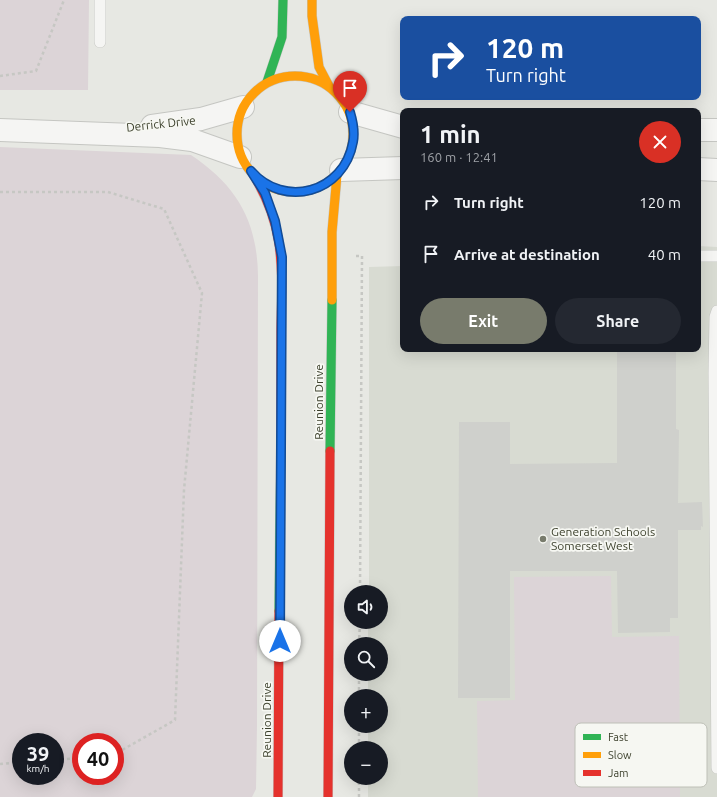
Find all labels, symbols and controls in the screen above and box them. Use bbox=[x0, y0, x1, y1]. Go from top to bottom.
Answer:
icon: right bbox=[420, 32, 472, 84]
text: 120 m bbox=[486, 32, 564, 63]
text: Turn right bbox=[486, 65, 566, 85]
pin bbox=[333, 71, 367, 112]
icon: arrive bbox=[339, 77, 361, 99]
street label: Derrick Drive bbox=[126, 113, 196, 134]
text: 1 min bbox=[420, 121, 481, 148]
button: close bbox=[639, 121, 681, 163]
text: 160 m · 12:41 bbox=[420, 150, 498, 164]
icon: right bbox=[420, 191, 442, 213]
text: Turn right bbox=[454, 194, 524, 211]
text: 120 m bbox=[639, 194, 681, 211]
icon: arrive bbox=[420, 243, 442, 265]
text: Arrive at destination bbox=[454, 246, 600, 263]
text: 40 m bbox=[648, 246, 681, 263]
button: Exit bbox=[420, 298, 547, 344]
button: Share bbox=[555, 298, 681, 344]
street label: Reunion Drive bbox=[312, 364, 325, 440]
place label: Generation Schools Somerset West bbox=[551, 525, 655, 552]
marker: Generation Schools Somerset West bbox=[538, 534, 548, 544]
map controls bbox=[344, 585, 388, 785]
button: sound bbox=[344, 585, 388, 629]
position arrow bbox=[259, 620, 301, 662]
button: search bbox=[344, 637, 388, 681]
street label: Reunion Drive bbox=[260, 682, 273, 758]
button: + bbox=[344, 689, 388, 733]
legend bbox=[575, 723, 707, 787]
text: Fast bbox=[608, 731, 629, 743]
speed limit sign: 40 bbox=[72, 733, 124, 785]
button: − bbox=[344, 741, 388, 785]
text: 39 bbox=[27, 742, 49, 765]
text: Slow bbox=[608, 749, 632, 761]
text: km/h bbox=[26, 763, 50, 774]
text: Jam bbox=[608, 767, 629, 779]

